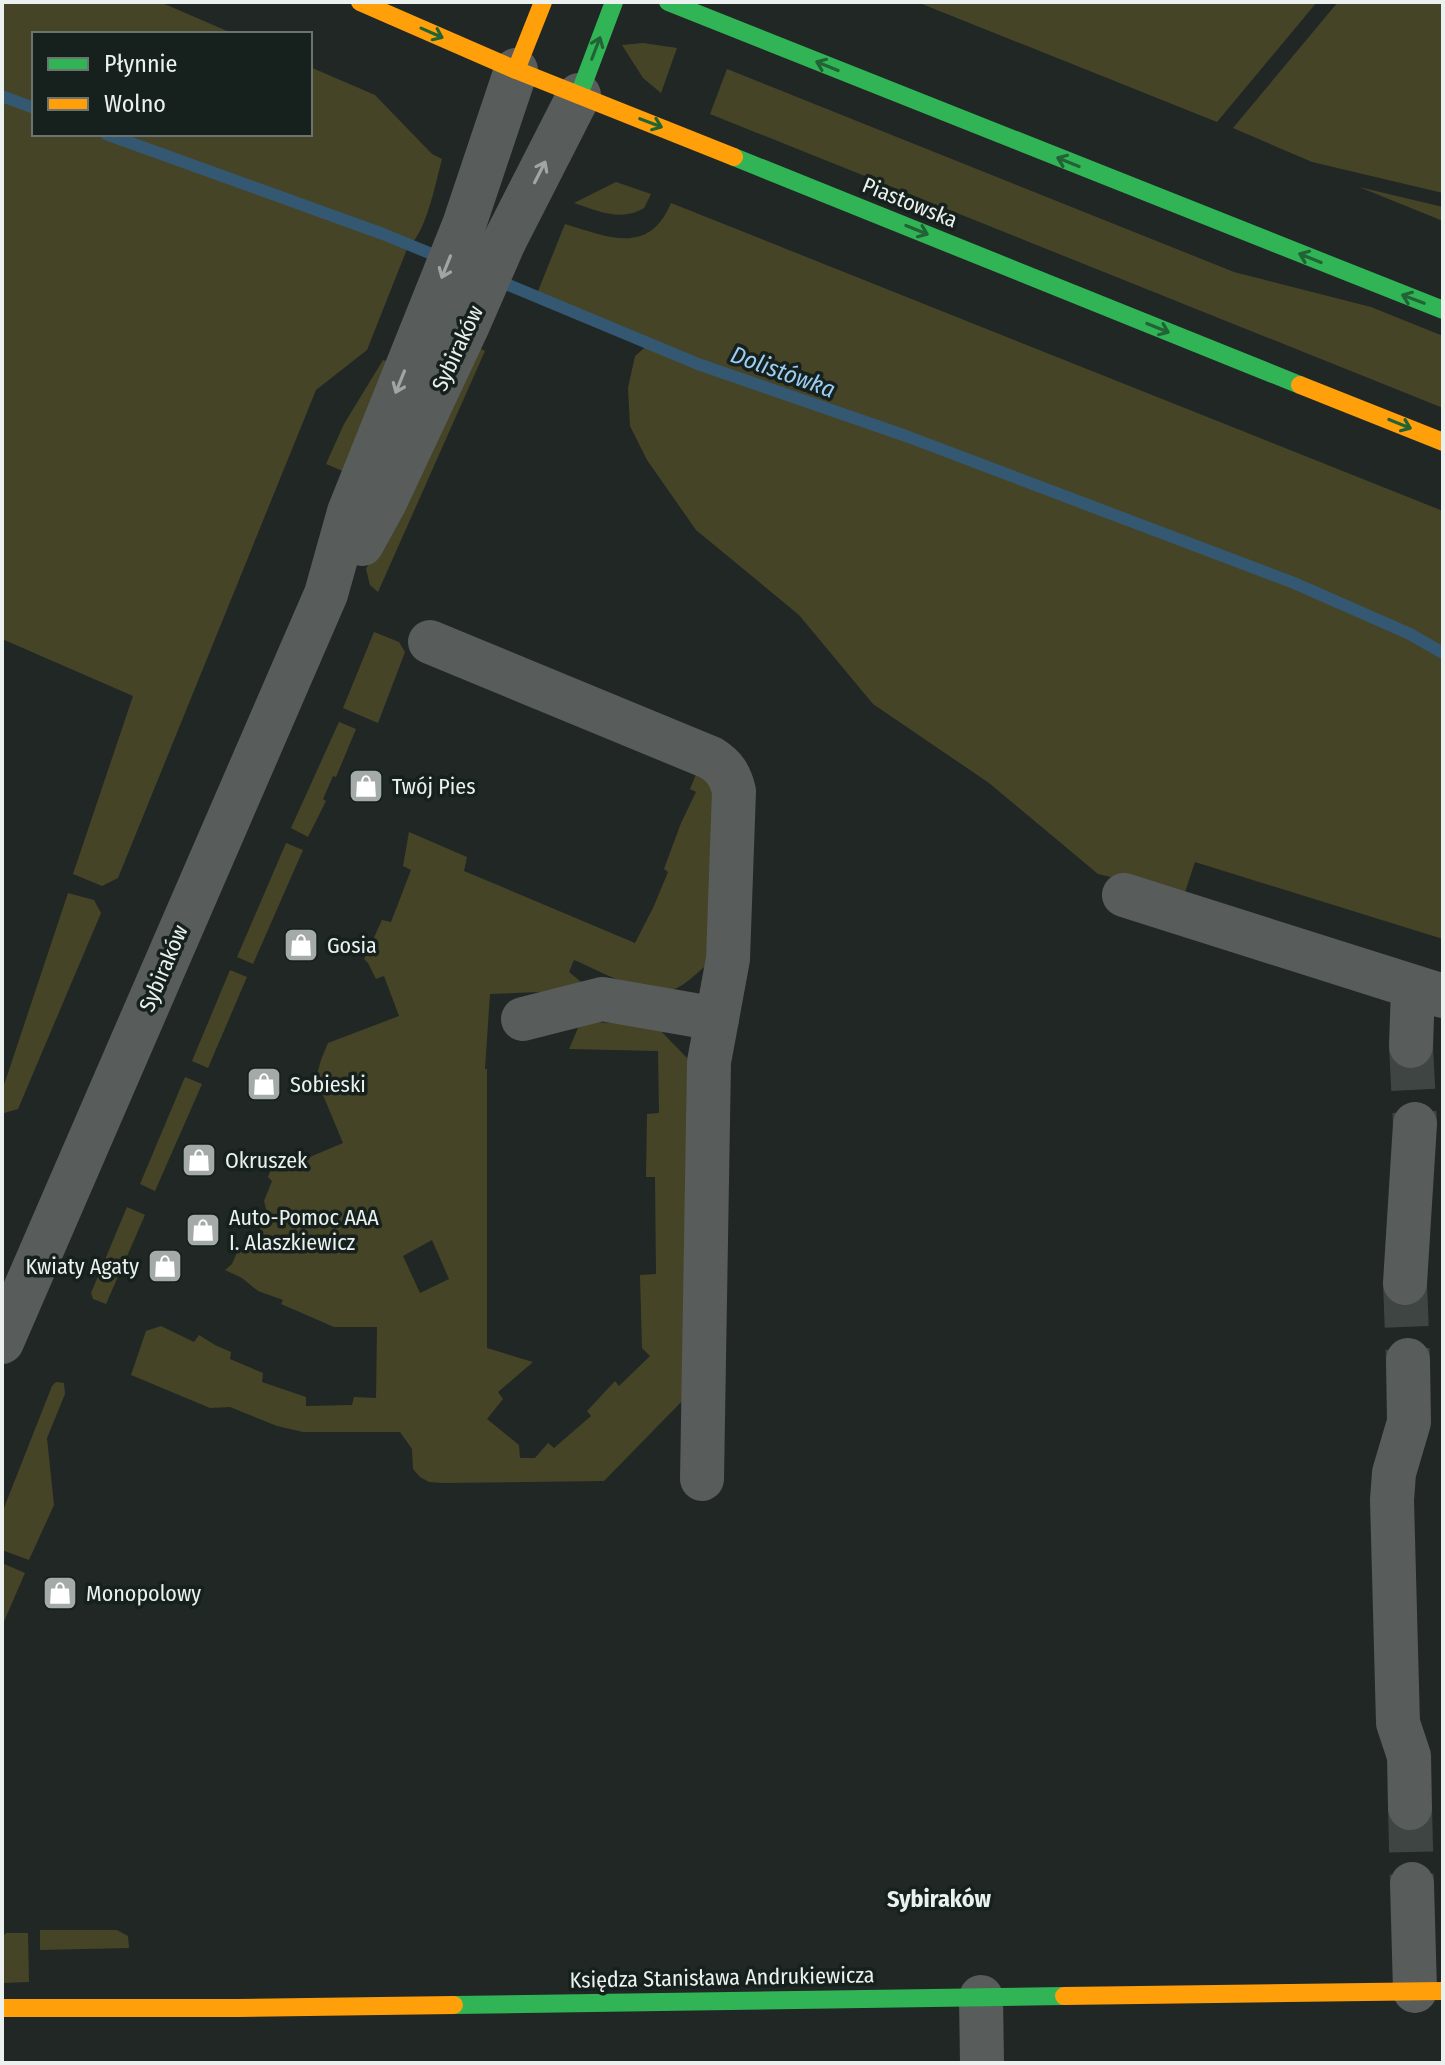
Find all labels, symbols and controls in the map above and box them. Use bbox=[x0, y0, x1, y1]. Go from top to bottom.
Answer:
one-way arrow bbox=[419, 27, 444, 42]
legend bbox=[32, 32, 312, 136]
one-way arrow bbox=[590, 36, 604, 61]
text: Płynnie bbox=[104, 50, 177, 78]
one-way arrow bbox=[815, 58, 840, 72]
text: Wolno bbox=[104, 90, 166, 118]
one-way arrow bbox=[638, 117, 663, 131]
one-way arrow bbox=[1056, 154, 1081, 169]
one-way arrow bbox=[533, 161, 549, 185]
street label: Piastowska bbox=[858, 171, 961, 234]
one-way arrow bbox=[904, 224, 929, 239]
one-way arrow bbox=[1298, 250, 1323, 265]
one-way arrow bbox=[438, 254, 453, 279]
one-way arrow bbox=[1401, 291, 1426, 305]
street label: Sybiraków bbox=[426, 301, 489, 395]
one-way arrow bbox=[1145, 321, 1170, 336]
water label: Dolistówka bbox=[727, 340, 839, 404]
one-way arrow bbox=[392, 369, 406, 394]
one-way arrow bbox=[1387, 418, 1412, 432]
shop icon: Twój Pies bbox=[347, 767, 385, 805]
place label: Twój Pies bbox=[392, 773, 476, 800]
street label: Sybiraków bbox=[133, 921, 194, 1016]
shop icon: Gosia bbox=[282, 926, 320, 964]
place label: Gosia bbox=[327, 932, 377, 959]
shop icon: Sobieski bbox=[245, 1065, 283, 1103]
place label: Sobieski bbox=[290, 1071, 366, 1098]
shop icon: Okruszek bbox=[180, 1141, 218, 1179]
place label: Okruszek bbox=[225, 1147, 308, 1174]
place label: Auto-Pomoc AAA I. Alaszkiewicz bbox=[229, 1204, 379, 1256]
shop icon: Auto-Pomoc AAA I. Alaszkiewicz bbox=[184, 1211, 222, 1249]
shop icon: Kwiaty Agaty bbox=[146, 1247, 184, 1285]
place label: Kwiaty Agaty bbox=[25, 1253, 139, 1280]
shop icon: Monopolowy bbox=[41, 1574, 79, 1612]
place label: Monopolowy bbox=[86, 1580, 201, 1607]
district label: Sybiraków bbox=[887, 1885, 992, 1913]
street label: Księdza Stanisława Andrukiewicza bbox=[569, 1961, 875, 1994]

